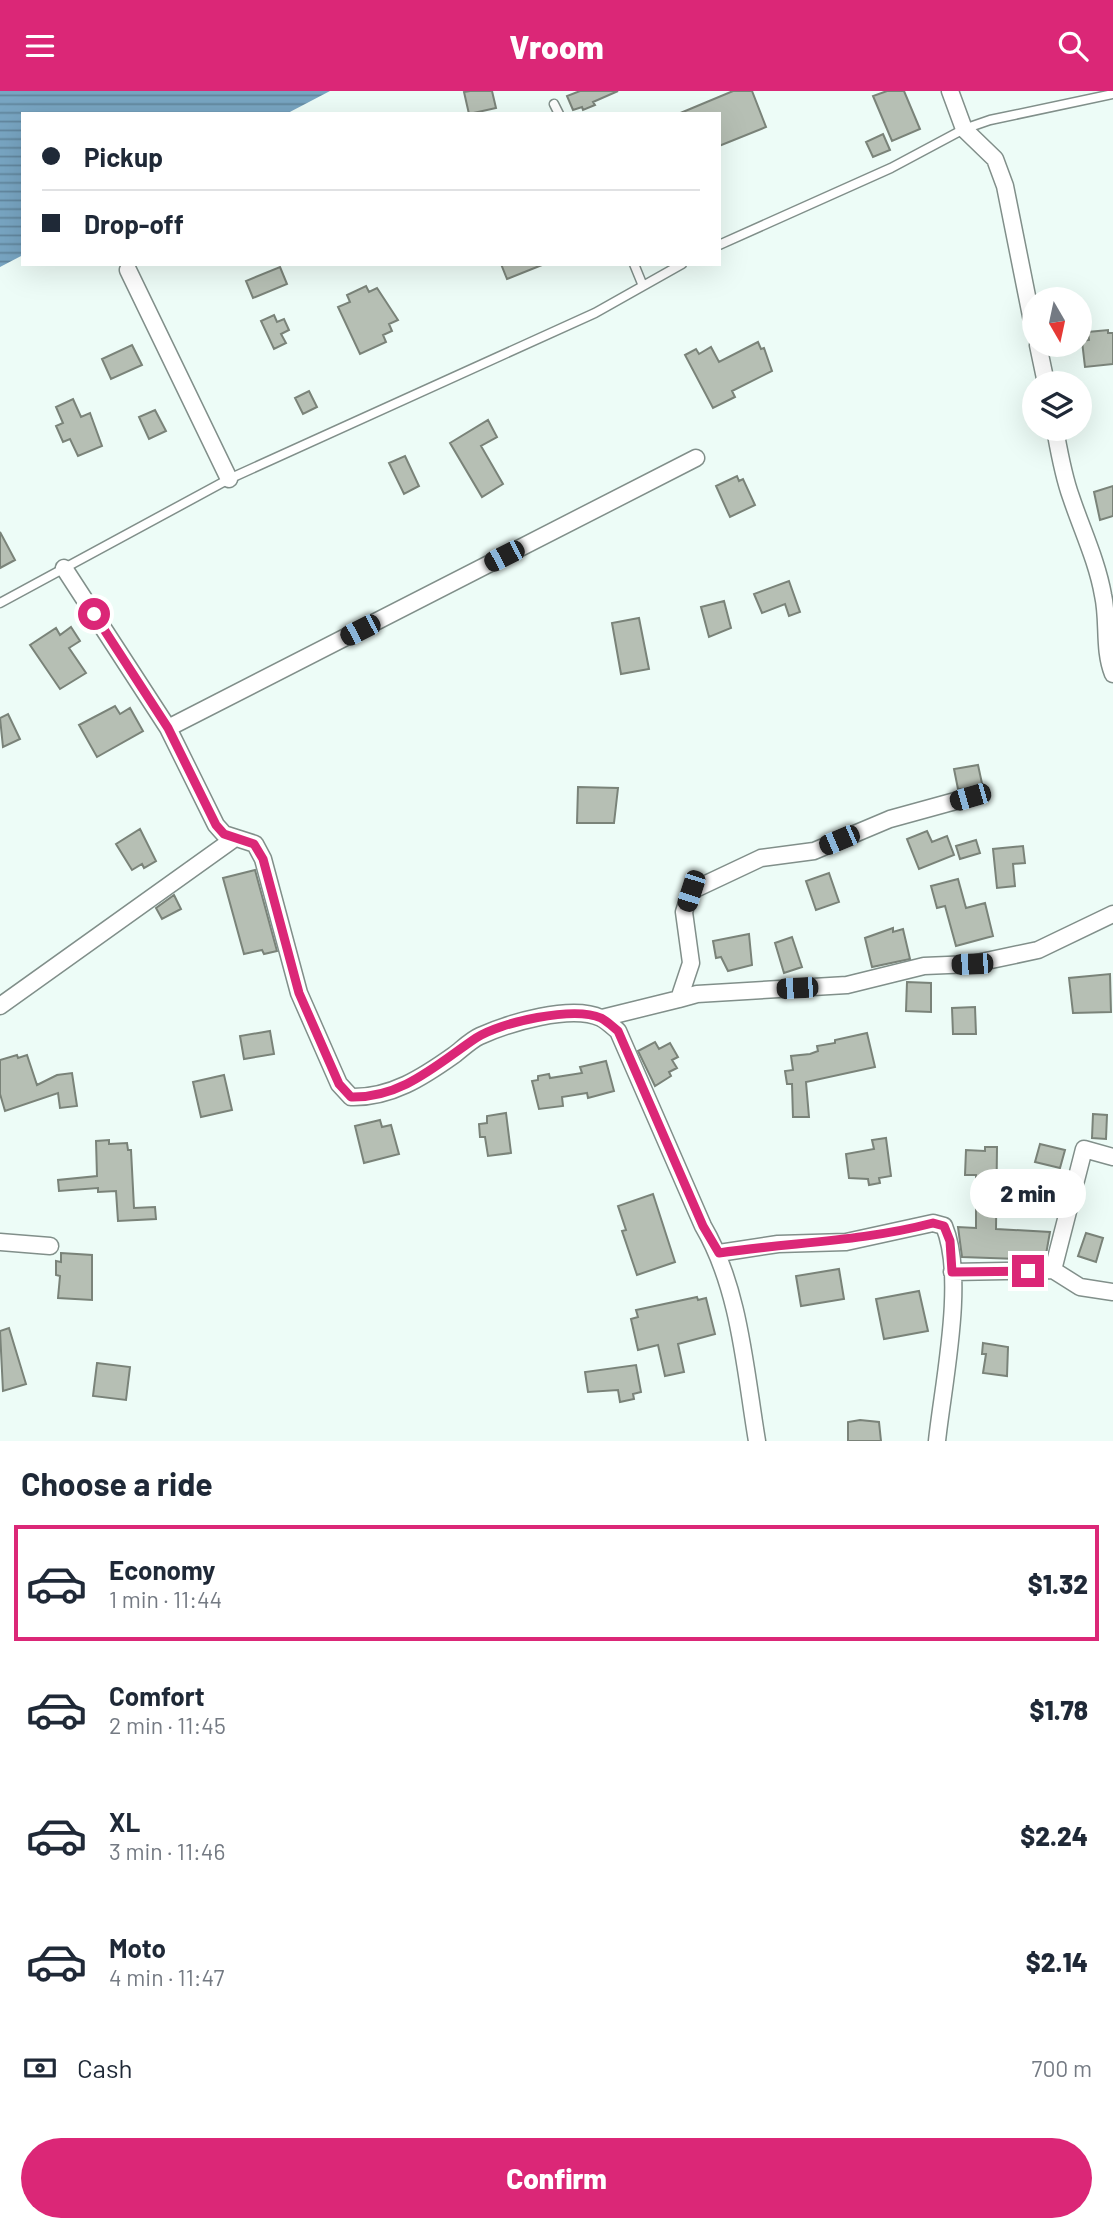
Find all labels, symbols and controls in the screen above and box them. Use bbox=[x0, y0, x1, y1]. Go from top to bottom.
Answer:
icon: menu bbox=[21, 27, 59, 65]
text: Vroom bbox=[509, 27, 604, 65]
icon: search bbox=[1054, 27, 1092, 65]
text: Pickup bbox=[84, 141, 163, 172]
text: Drop-off bbox=[84, 208, 184, 239]
north arrow bbox=[1022, 287, 1092, 357]
map controls bbox=[1022, 287, 1092, 441]
button: layers bbox=[1022, 371, 1092, 441]
car bbox=[481, 537, 528, 575]
route start bbox=[78, 598, 110, 630]
car bbox=[337, 611, 384, 649]
car bbox=[947, 781, 994, 813]
car bbox=[816, 822, 863, 858]
car bbox=[675, 868, 708, 914]
car bbox=[951, 953, 994, 975]
car bbox=[776, 976, 819, 1000]
callout: 2 min bbox=[970, 1169, 1086, 1219]
text: 2 min bbox=[1000, 1179, 1056, 1207]
route end bbox=[1012, 1255, 1044, 1287]
text: Choose a ride bbox=[21, 1464, 213, 1502]
icon: car bbox=[25, 1552, 88, 1615]
text: Economy bbox=[109, 1554, 215, 1585]
text: $1.32 bbox=[1028, 1568, 1088, 1599]
text: 1 min · 11:44 bbox=[109, 1585, 222, 1613]
icon: car bbox=[25, 1678, 88, 1741]
text: Comfort bbox=[109, 1680, 205, 1711]
text: $1.78 bbox=[1029, 1694, 1088, 1725]
text: 2 min · 11:45 bbox=[109, 1711, 226, 1739]
icon: car bbox=[25, 1804, 88, 1867]
text: XL bbox=[109, 1806, 140, 1837]
text: $2.24 bbox=[1020, 1820, 1088, 1851]
text: 3 min · 11:46 bbox=[109, 1837, 225, 1865]
icon: car bbox=[25, 1930, 88, 1993]
text: Moto bbox=[109, 1932, 166, 1963]
text: $2.14 bbox=[1026, 1946, 1088, 1977]
text: 4 min · 11:47 bbox=[109, 1963, 224, 1991]
icon: cash bbox=[21, 2049, 59, 2087]
text: Cash bbox=[77, 2052, 132, 2083]
text: 700 m bbox=[1032, 2054, 1092, 2082]
button: Confirm bbox=[21, 2138, 1092, 2218]

